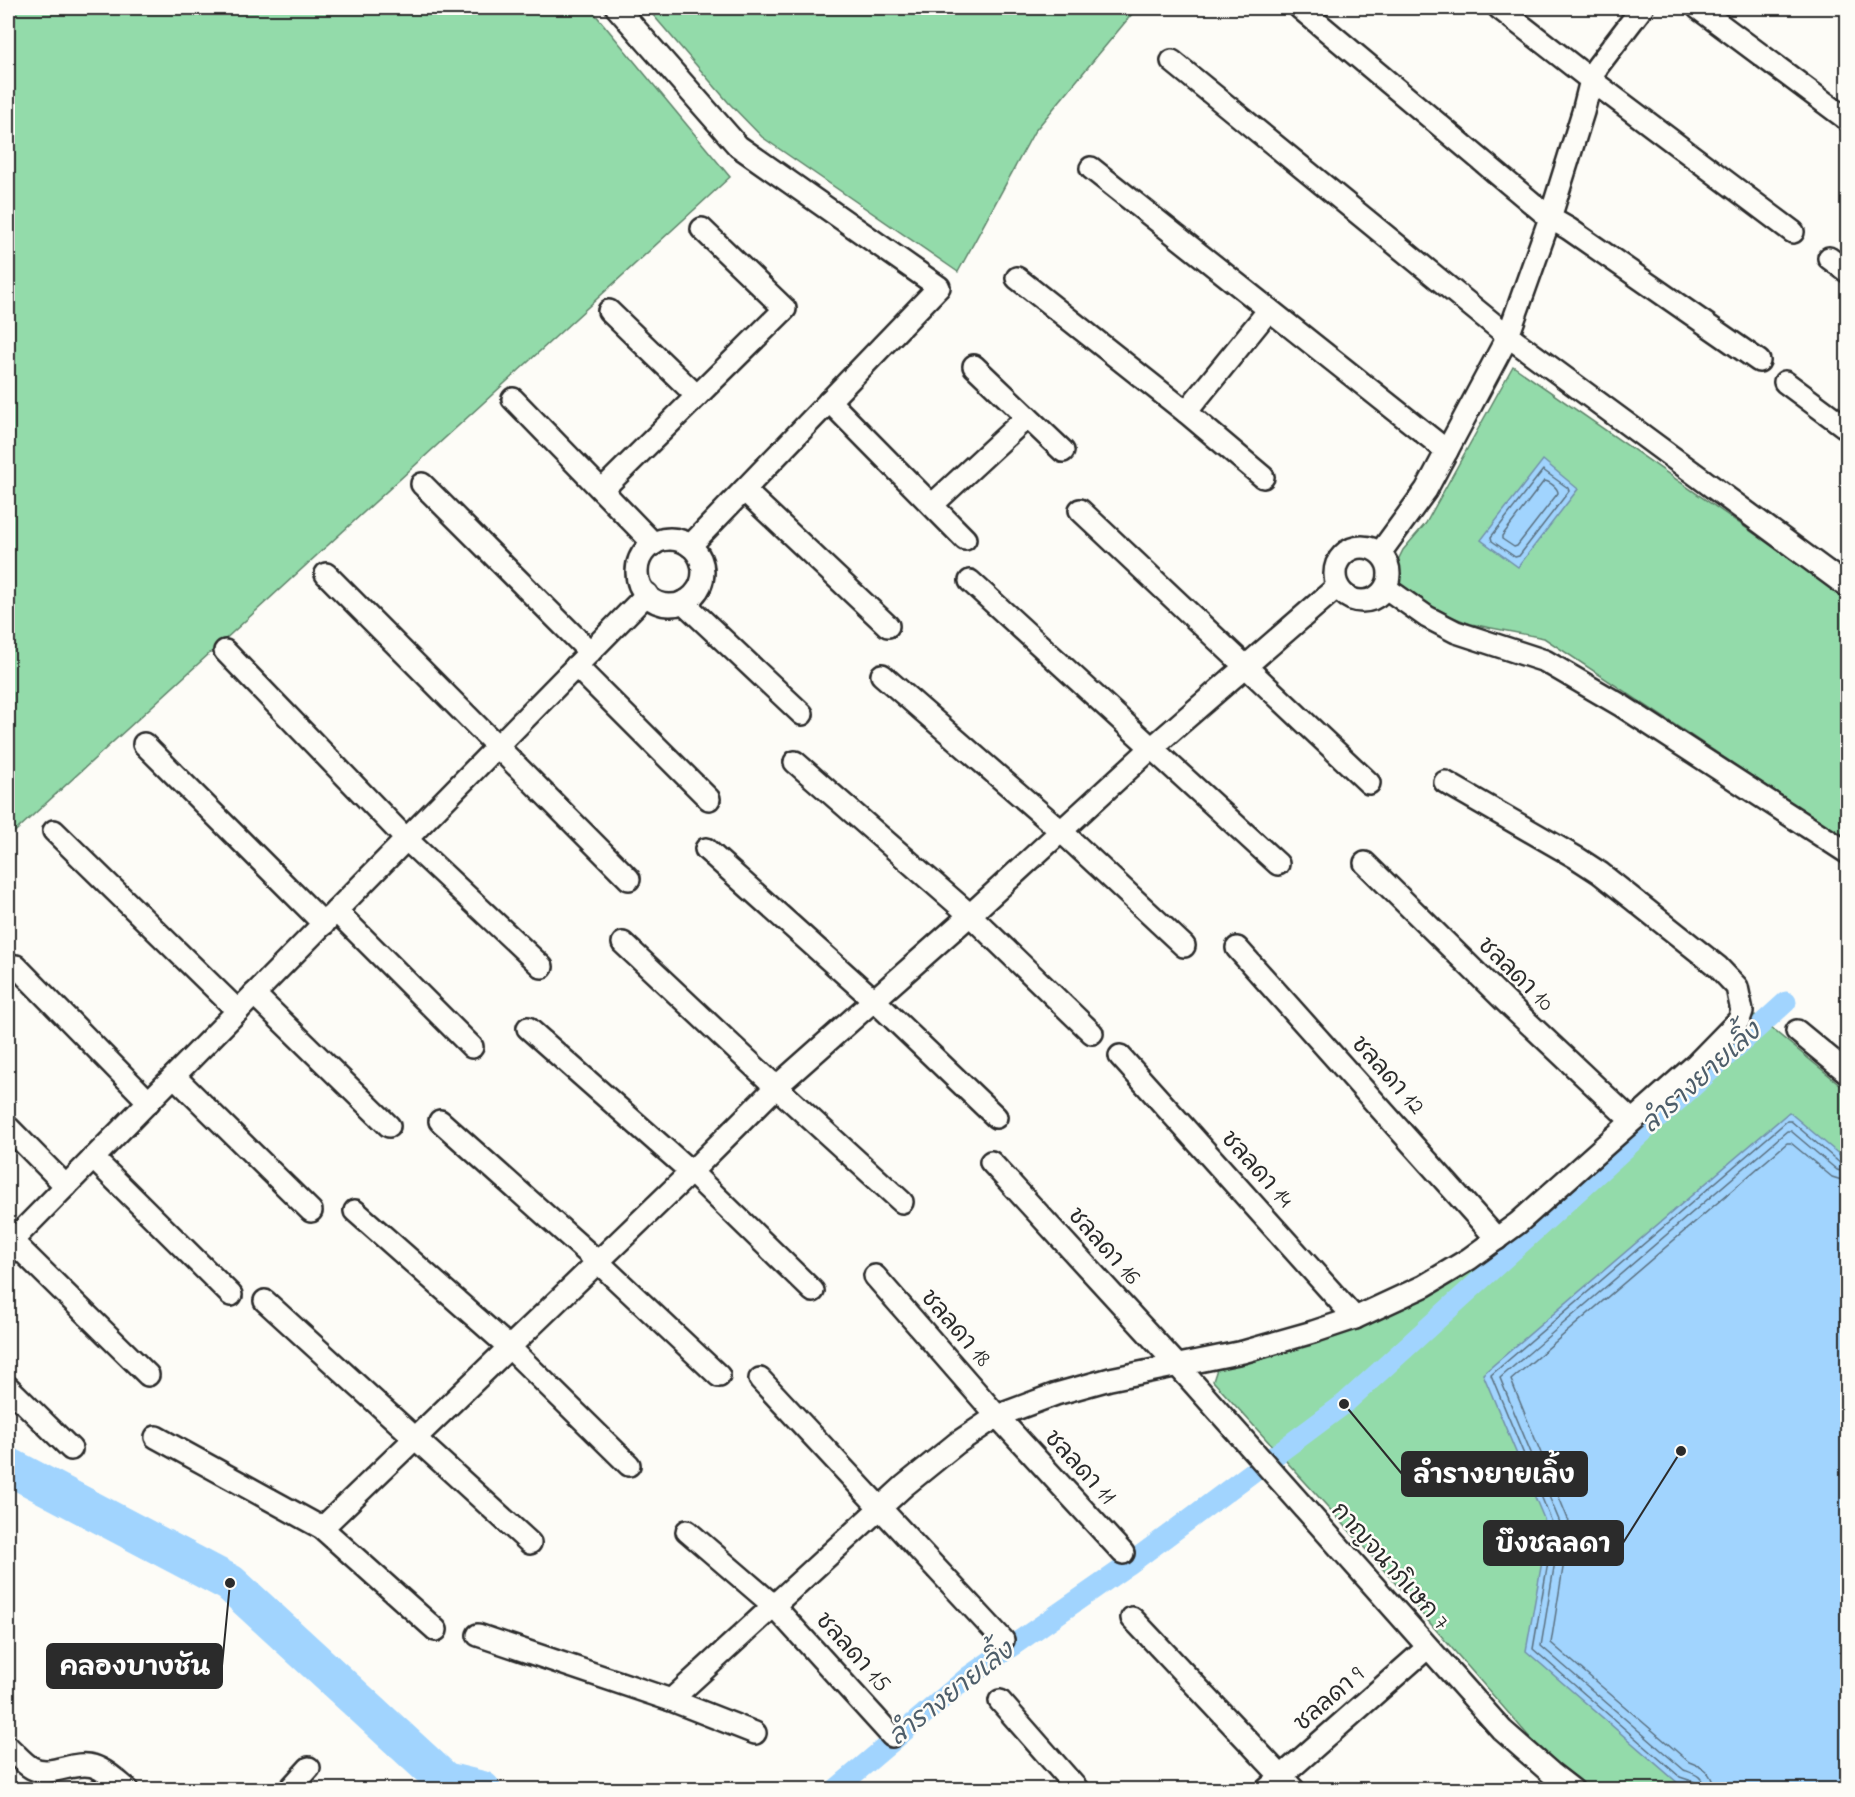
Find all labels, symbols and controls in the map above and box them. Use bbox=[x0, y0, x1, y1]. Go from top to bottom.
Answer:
street label: ชลลดา 10 bbox=[1469, 930, 1561, 1020]
water label: ลำรางยายเลิ้ง bbox=[1629, 1008, 1772, 1143]
street label: ชลลดา 12 bbox=[1342, 1029, 1432, 1124]
street label: ชลลดา 14 bbox=[1211, 1123, 1301, 1217]
street label: ชลลดา 16 bbox=[1058, 1200, 1148, 1294]
street label: ชลลดา 18 bbox=[911, 1282, 999, 1376]
street label: ชลลดา 11 bbox=[1035, 1422, 1123, 1514]
text: ลำรางยายเลิ้ง bbox=[1413, 1449, 1575, 1496]
callout: ลำรางยายเลิ้ง bbox=[1402, 1452, 1587, 1496]
street label: กาญจนาภิเษก 7 bbox=[1322, 1495, 1456, 1639]
callout: บึงชลลดา bbox=[1484, 1521, 1623, 1565]
text: บึงชลลดา bbox=[1495, 1527, 1611, 1565]
street label: ชลลดา 15 bbox=[806, 1605, 898, 1701]
water label: ลำรางยายเลิ้ง bbox=[877, 1627, 1025, 1756]
callout: คลองบางชัน bbox=[47, 1644, 222, 1688]
text: คลองบางชัน bbox=[60, 1650, 210, 1688]
street label: ชลลดา 9 bbox=[1287, 1659, 1374, 1741]

